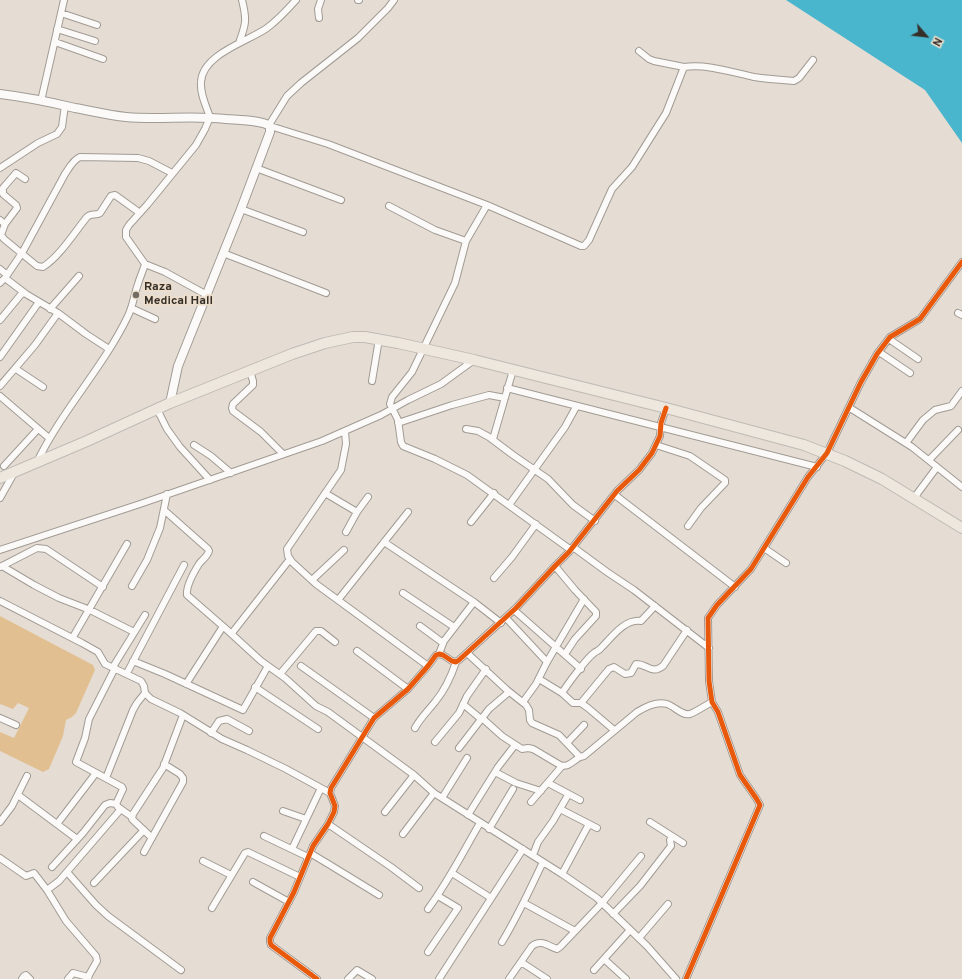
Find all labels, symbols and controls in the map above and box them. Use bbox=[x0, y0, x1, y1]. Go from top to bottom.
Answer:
north arrow bbox=[906, 16, 946, 56]
text: N bbox=[929, 35, 945, 48]
place label: Raza Medical Hall bbox=[144, 281, 213, 309]
marker: Raza Medical Hall bbox=[131, 290, 141, 300]

